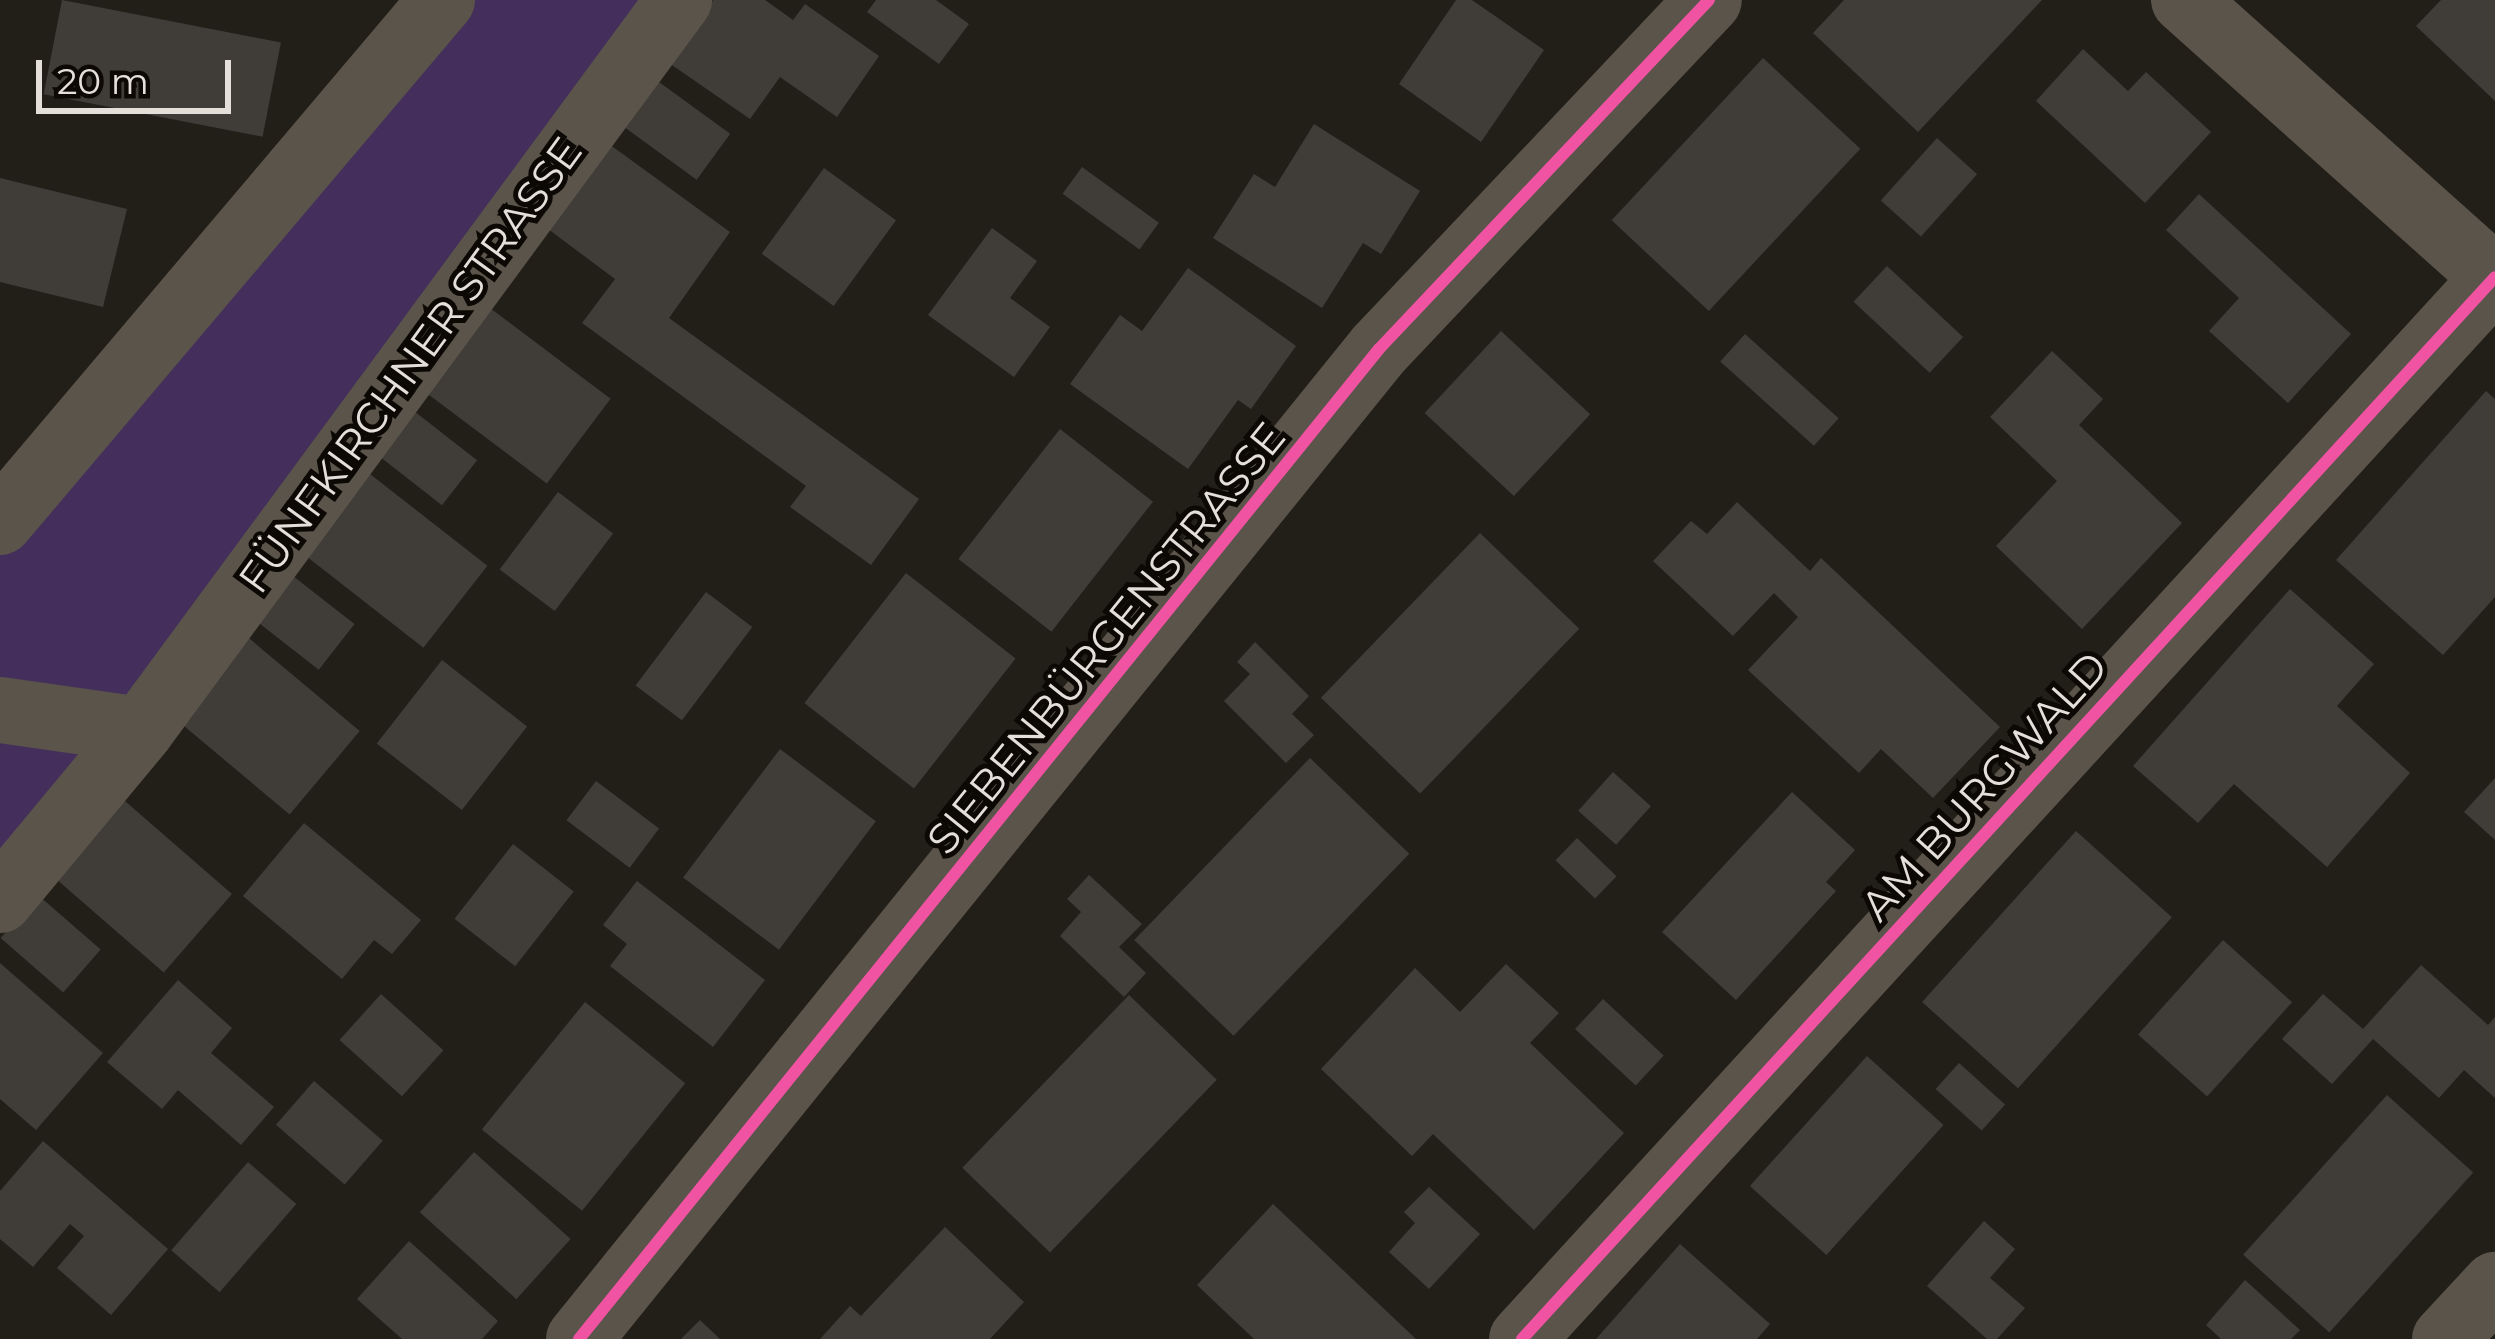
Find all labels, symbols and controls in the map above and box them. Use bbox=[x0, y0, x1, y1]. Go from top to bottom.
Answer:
scale bar bbox=[42, 36, 237, 110]
text: 20 m bbox=[57, 59, 149, 103]
street label: FÜNFKIRCHNER STRASSE bbox=[228, 127, 592, 603]
street label: SIEBENBÜRGENSTRASSE bbox=[916, 412, 1296, 864]
street label: AM BURGWALD bbox=[1850, 641, 2118, 931]

